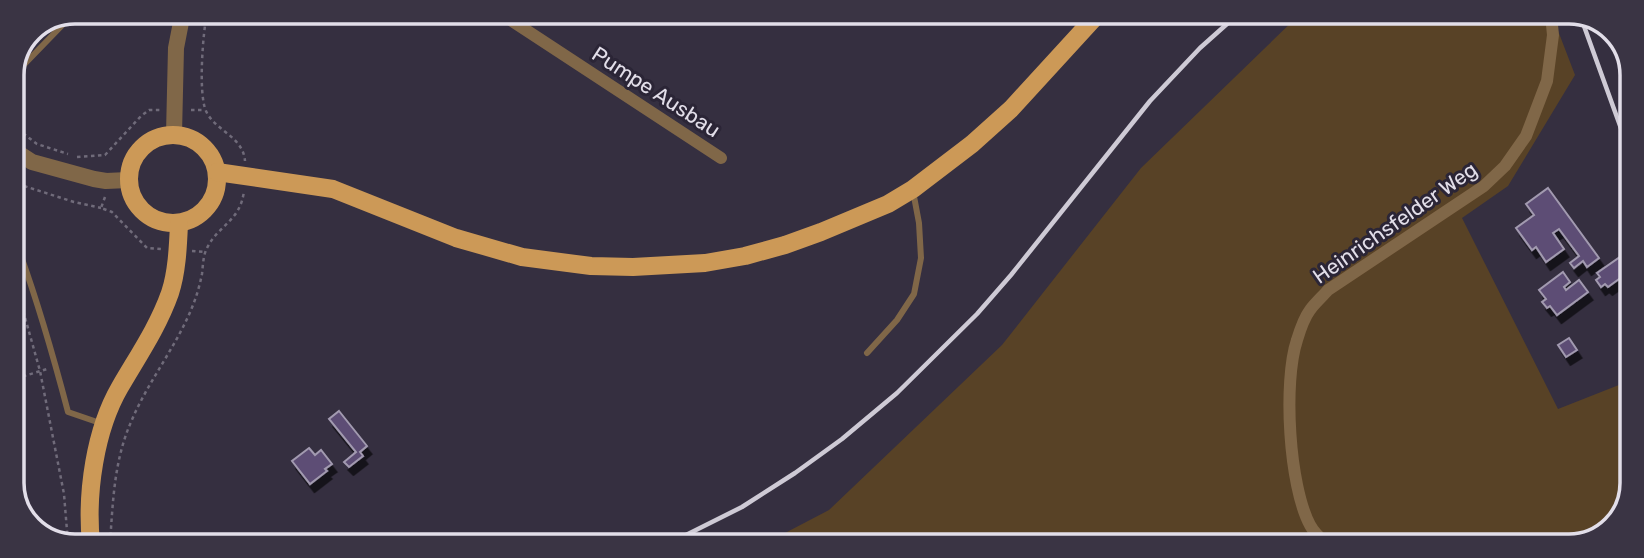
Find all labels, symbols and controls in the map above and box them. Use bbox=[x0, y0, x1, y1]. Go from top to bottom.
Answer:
street label: Pumpe Ausbau bbox=[588, 41, 725, 142]
street label: Heinrichsfelder Weg bbox=[1308, 157, 1482, 289]

